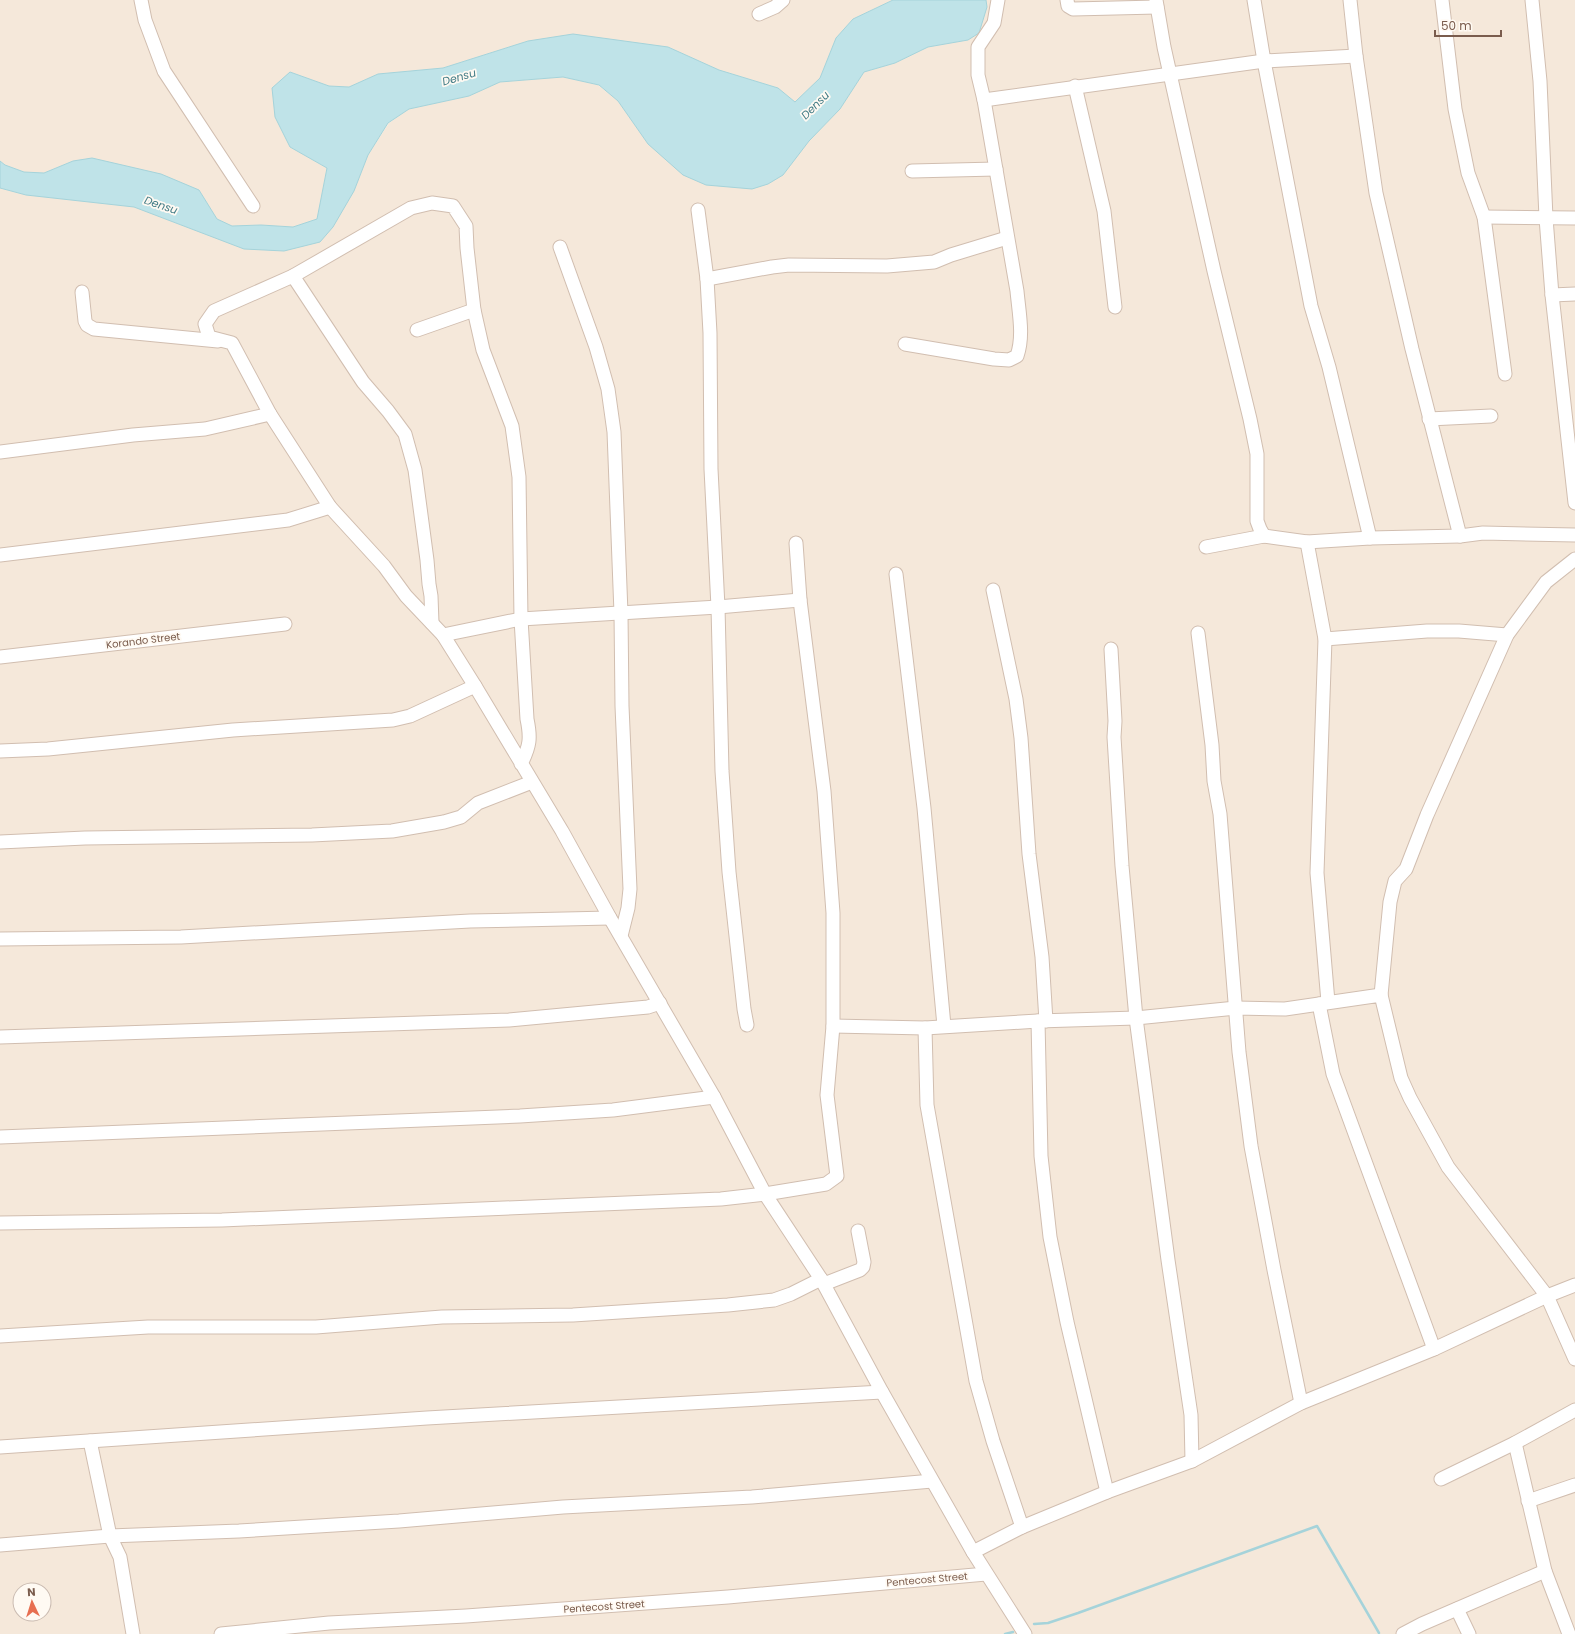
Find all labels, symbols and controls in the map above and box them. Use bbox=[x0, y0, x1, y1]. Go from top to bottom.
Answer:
scale bar bbox=[1435, 12, 1501, 38]
text: 50 m bbox=[1441, 17, 1472, 34]
water label: Densu bbox=[440, 65, 478, 89]
water label: Densu bbox=[797, 87, 833, 123]
water label: Densu bbox=[142, 192, 180, 218]
street label: Korando Street bbox=[105, 628, 181, 652]
street label: Pentecost Street bbox=[886, 1568, 969, 1591]
north arrow bbox=[12, 1582, 52, 1622]
text: N bbox=[27, 1584, 36, 1600]
street label: Pentecost Street bbox=[563, 1596, 646, 1617]

